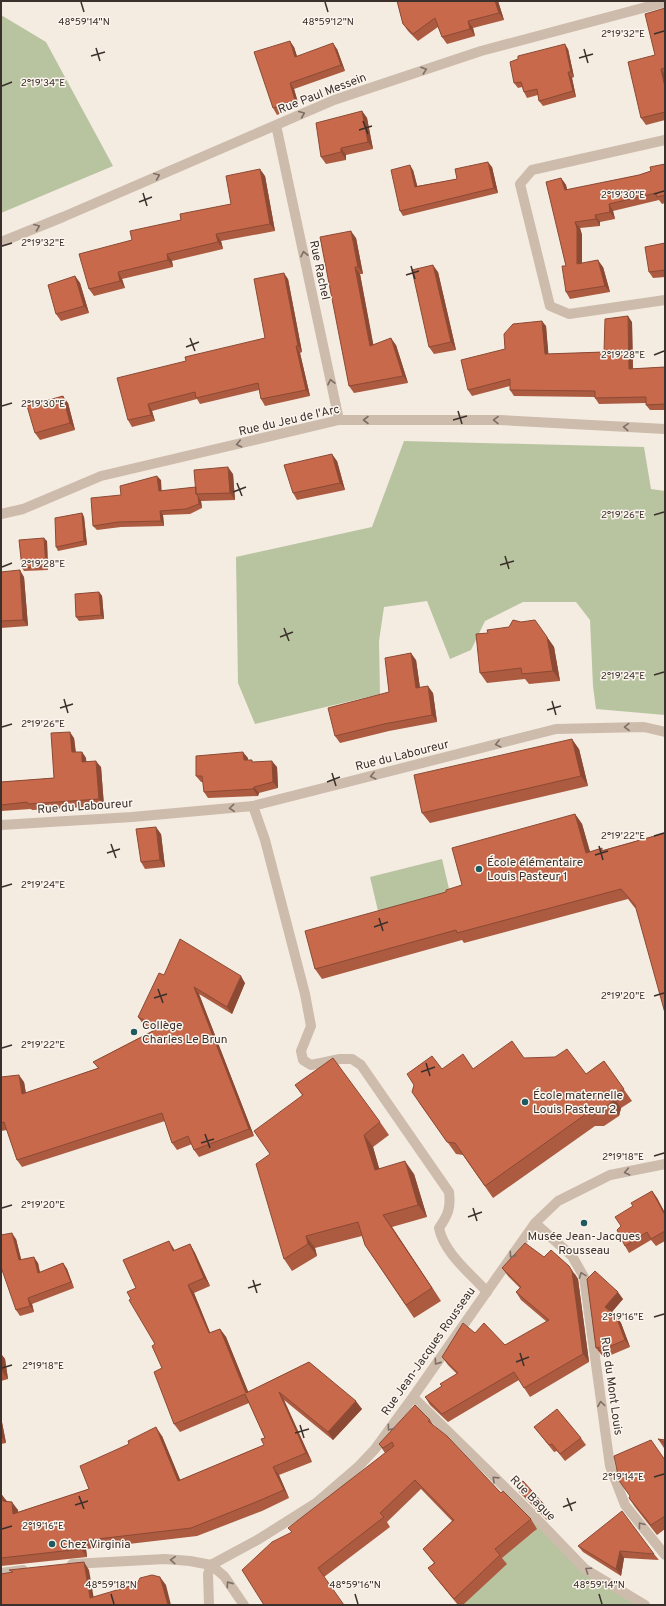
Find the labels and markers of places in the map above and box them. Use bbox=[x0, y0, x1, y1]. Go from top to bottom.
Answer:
place label: École élémentaire Louis Pasteur 1 bbox=[487, 855, 583, 885]
marker: École élémentaire Louis Pasteur 1 bbox=[474, 864, 484, 874]
place label: Collège Charles Le Brun bbox=[142, 1018, 228, 1048]
marker: Collège Charles Le Brun bbox=[129, 1027, 139, 1037]
place label: École maternelle Louis Pasteur 2 bbox=[533, 1088, 623, 1118]
marker: École maternelle Louis Pasteur 2 bbox=[520, 1097, 530, 1107]
marker: Musée Jean-Jacques Rousseau bbox=[579, 1218, 589, 1228]
place label: Musée Jean-Jacques Rousseau bbox=[527, 1229, 641, 1259]
place label: Chez Virginia bbox=[60, 1537, 131, 1553]
marker: Chez Virginia bbox=[47, 1539, 57, 1549]

